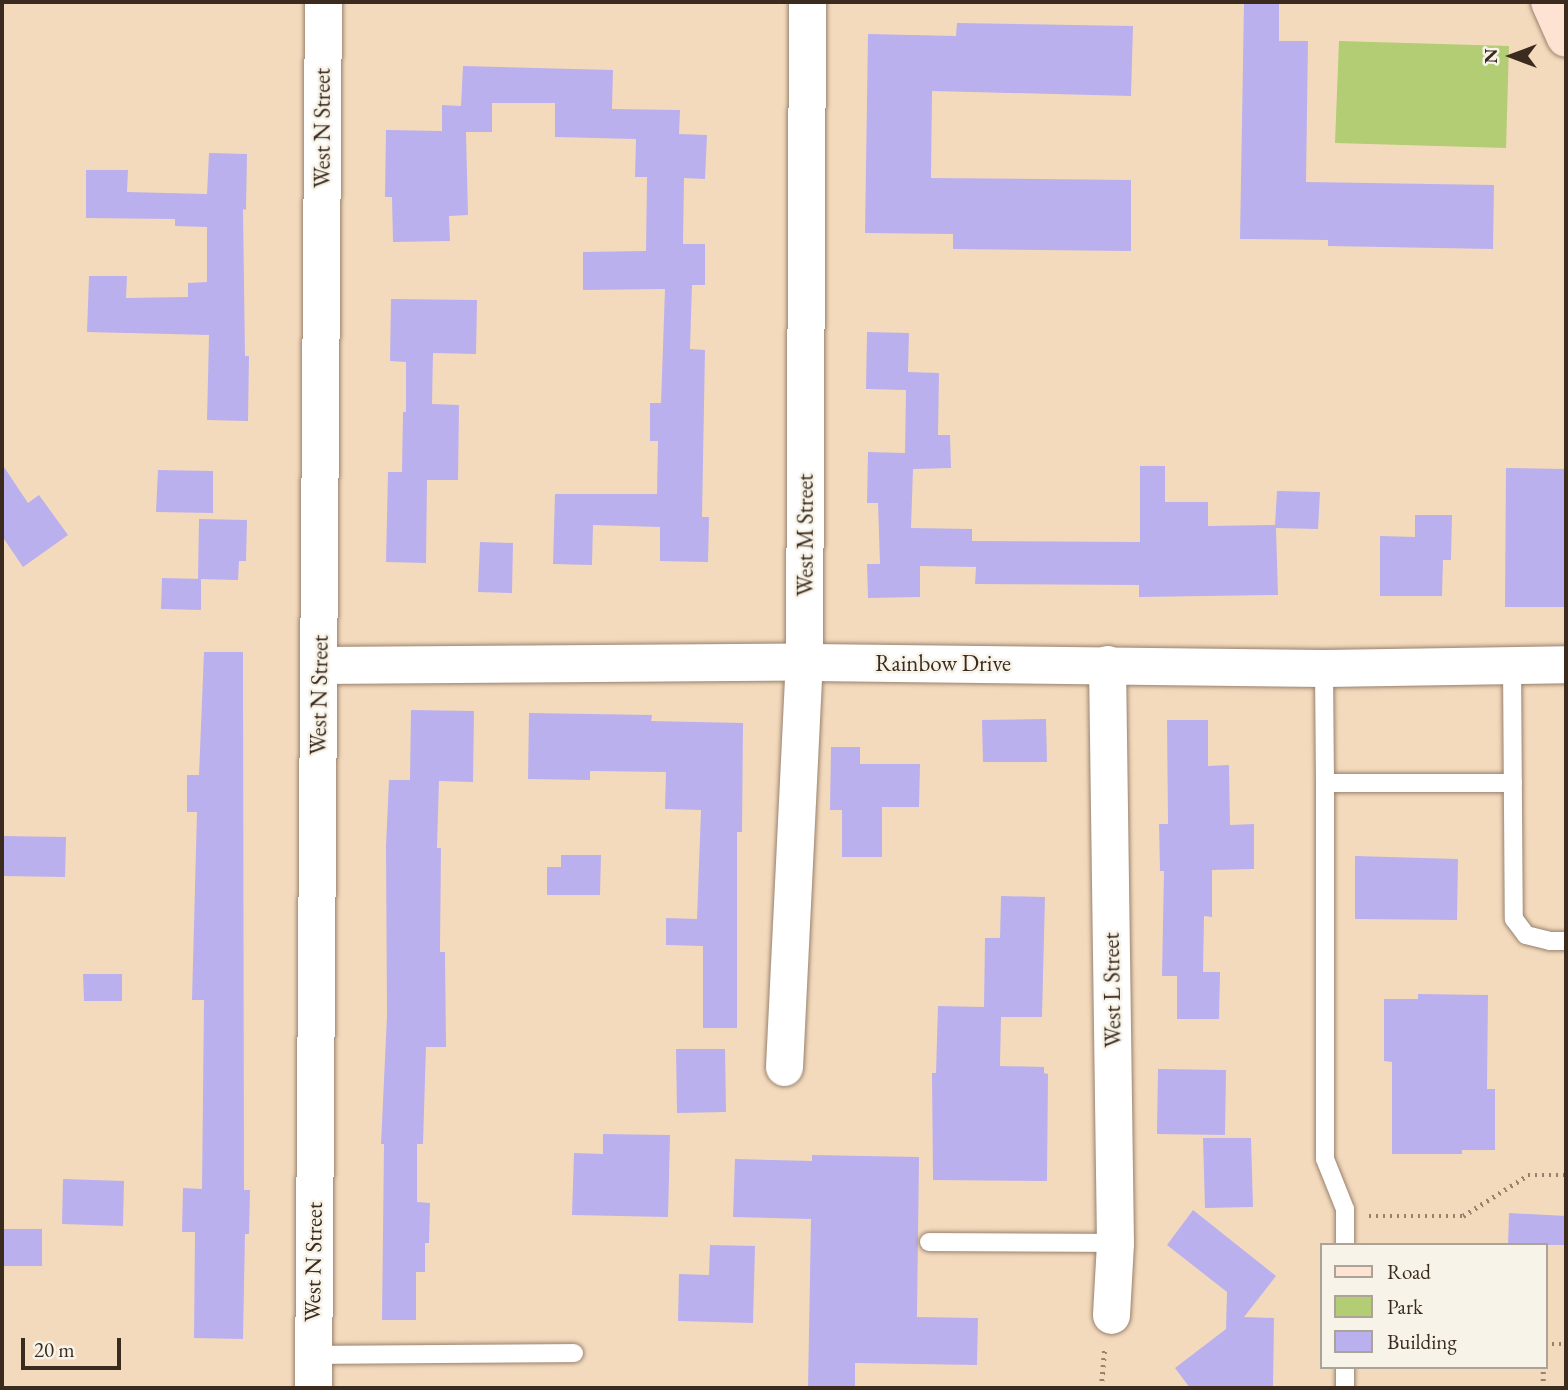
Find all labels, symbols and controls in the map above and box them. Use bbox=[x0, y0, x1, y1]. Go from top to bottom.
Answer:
north arrow bbox=[1477, 21, 1547, 91]
text: N bbox=[1478, 48, 1503, 64]
street label: West N Street bbox=[308, 68, 336, 188]
street label: West M Street bbox=[791, 474, 819, 596]
street label: West N Street bbox=[304, 635, 334, 755]
street label: Rainbow Drive bbox=[875, 649, 1011, 677]
street label: West L Street bbox=[1097, 932, 1127, 1048]
street label: West N Street bbox=[298, 1202, 328, 1322]
legend bbox=[1320, 1243, 1547, 1369]
text: Road bbox=[1387, 1258, 1431, 1285]
text: Park bbox=[1387, 1293, 1423, 1320]
scale bar bbox=[24, 1324, 124, 1368]
text: Building bbox=[1387, 1328, 1457, 1355]
text: 20 m bbox=[34, 1336, 75, 1363]

